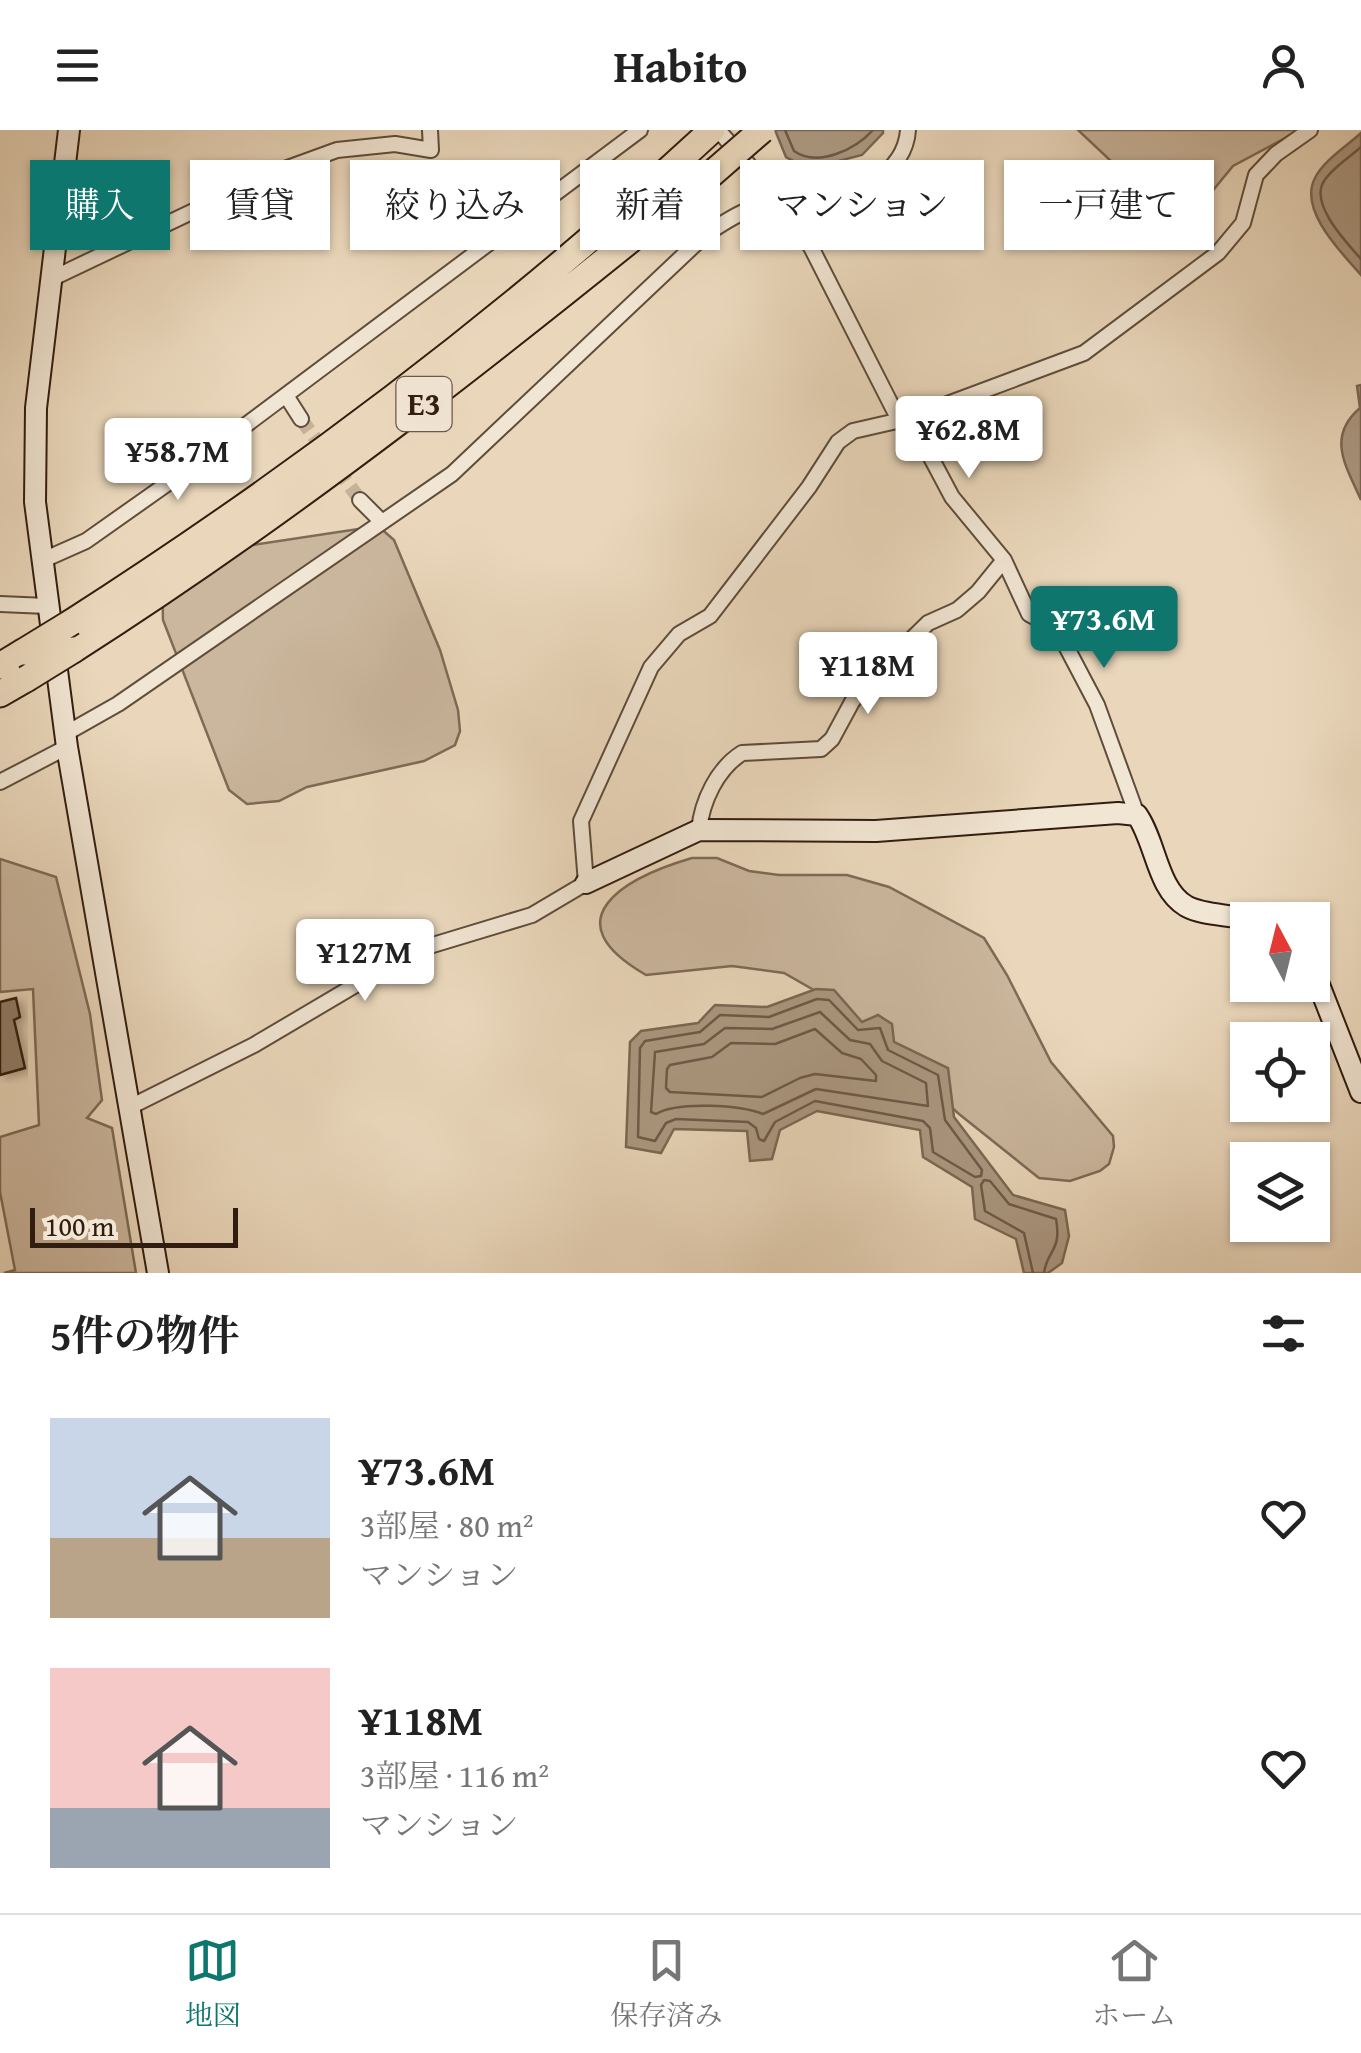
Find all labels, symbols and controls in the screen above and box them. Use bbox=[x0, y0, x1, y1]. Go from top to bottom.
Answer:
text: Habito bbox=[614, 33, 747, 98]
icon: menu bbox=[50, 38, 105, 93]
icon: person bbox=[1256, 38, 1311, 93]
chip: 購入 bbox=[30, 160, 170, 250]
chip: 賃貸 bbox=[190, 160, 330, 250]
chip: 絞り込み bbox=[350, 160, 560, 250]
chip: 新着 bbox=[580, 160, 720, 250]
chip: マンション bbox=[740, 160, 984, 250]
chip: 一戸建て bbox=[1004, 160, 1214, 250]
road number: E3 bbox=[396, 377, 452, 431]
pin: ¥62.8M bbox=[888, 396, 1050, 481]
text: ¥62.8M bbox=[918, 405, 1020, 452]
pin: ¥58.7M bbox=[97, 418, 259, 503]
text: ¥58.7M bbox=[127, 427, 229, 474]
pin: ¥73.6M bbox=[1023, 586, 1185, 671]
text: ¥73.6M bbox=[1053, 595, 1155, 642]
pin: ¥118M bbox=[798, 632, 938, 717]
text: ¥118M bbox=[821, 641, 915, 688]
north arrow bbox=[1230, 902, 1330, 1002]
map controls bbox=[1230, 902, 1330, 1242]
pin: ¥127M bbox=[295, 919, 435, 1004]
text: ¥127M bbox=[318, 928, 412, 975]
button: locate bbox=[1230, 1022, 1330, 1122]
button: layers bbox=[1230, 1142, 1330, 1242]
scale bar bbox=[30, 1203, 238, 1248]
text: 100 m bbox=[45, 1205, 114, 1246]
text: 5件の物件 bbox=[50, 1304, 240, 1365]
icon: filters bbox=[1256, 1306, 1311, 1361]
text: ¥73.6M bbox=[360, 1439, 495, 1500]
icon: home bbox=[130, 1458, 250, 1578]
icon: heart bbox=[1256, 1491, 1311, 1546]
text: 3部屋 · 80 m² bbox=[360, 1502, 534, 1549]
text: マンション bbox=[360, 1551, 519, 1598]
text: ¥118M bbox=[360, 1689, 483, 1750]
icon: home bbox=[130, 1708, 250, 1828]
icon: heart bbox=[1256, 1741, 1311, 1796]
text: 3部屋 · 116 m² bbox=[360, 1752, 549, 1799]
text: マンション bbox=[360, 1801, 519, 1848]
tab: 地図 bbox=[185, 1933, 241, 2035]
tab: 保存済み bbox=[610, 1933, 722, 2035]
tab: ホーム bbox=[1092, 1933, 1176, 2035]

